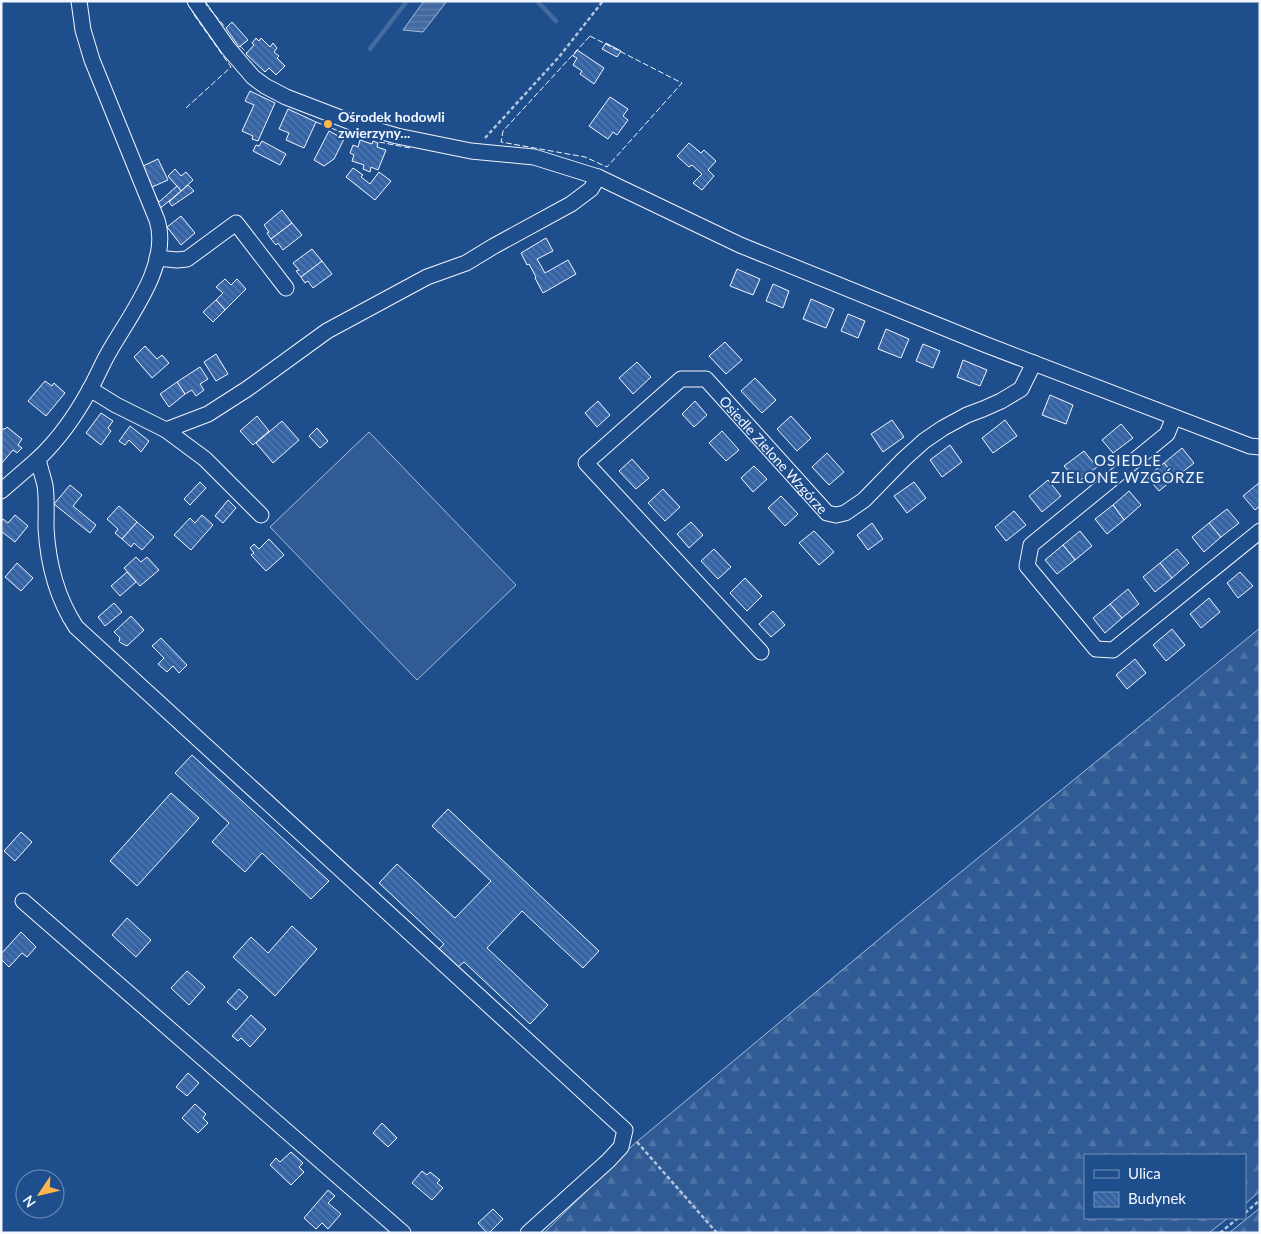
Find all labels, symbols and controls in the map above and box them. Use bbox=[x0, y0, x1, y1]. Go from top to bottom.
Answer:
place label: Ośrodek hodowli zwierzyny... bbox=[338, 108, 445, 141]
marker: Ośrodek hodowli zwierzyny... bbox=[322, 118, 334, 130]
street label: Osiedle Zielone Wzgórze bbox=[716, 392, 832, 517]
district label: OSIEDLE ZIELONE WZGÓRZE bbox=[1051, 451, 1205, 486]
legend bbox=[1084, 1154, 1246, 1219]
text: Ulica bbox=[1128, 1164, 1161, 1182]
north arrow bbox=[15, 1169, 65, 1219]
text: Budynek bbox=[1128, 1189, 1186, 1207]
text: N bbox=[19, 1192, 39, 1211]

